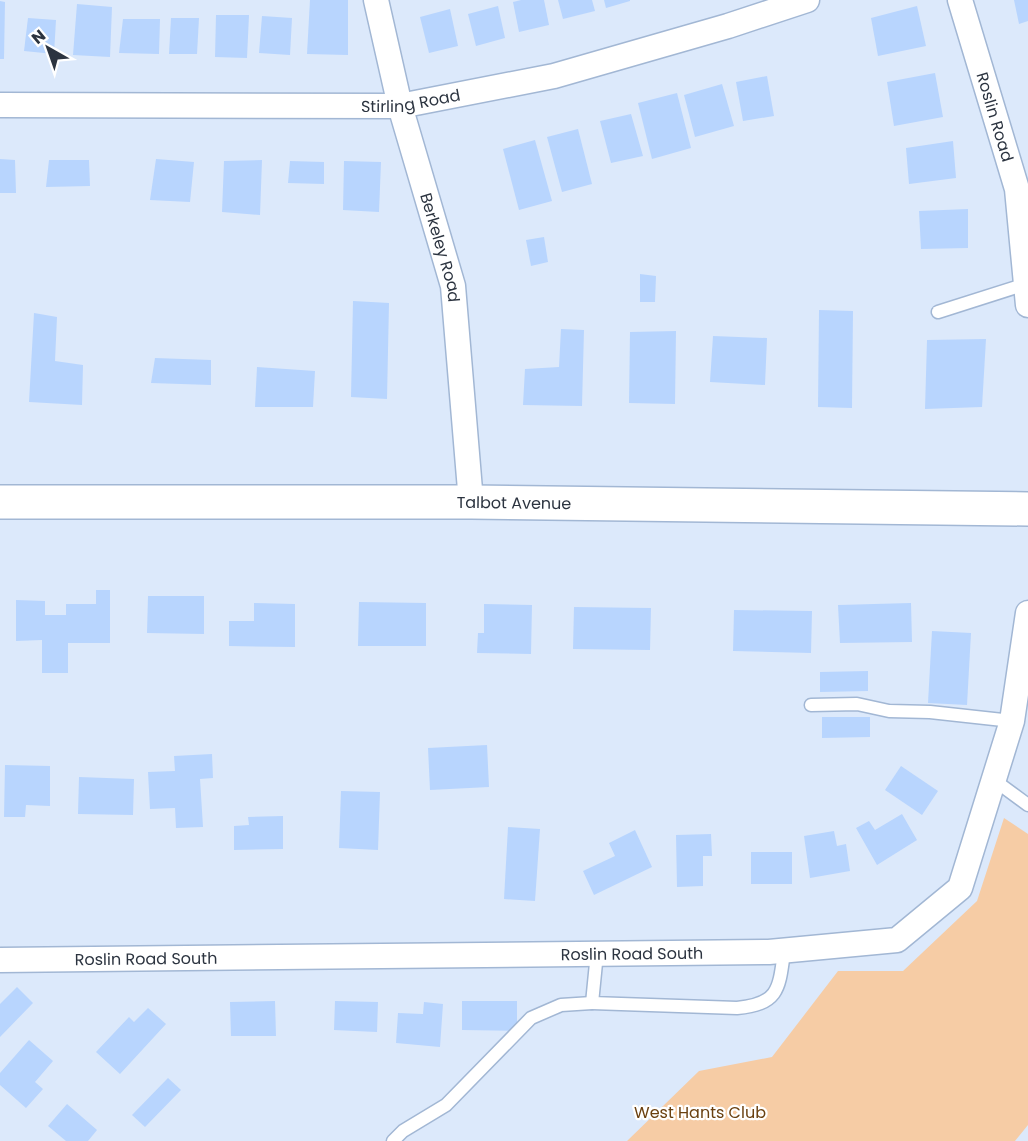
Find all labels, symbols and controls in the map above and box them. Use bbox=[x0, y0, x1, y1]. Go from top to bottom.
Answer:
north arrow bbox=[18, 18, 78, 78]
text: N bbox=[27, 24, 51, 50]
street label: Roslin Road bbox=[970, 69, 1019, 164]
street label: Stirling Road bbox=[361, 84, 462, 118]
street label: Berkeley Road bbox=[414, 190, 465, 303]
street label: Talbot Avenue bbox=[457, 491, 572, 515]
street label: Roslin Road South bbox=[561, 942, 703, 966]
street label: Roslin Road South bbox=[75, 947, 217, 971]
park label: West Hants Club bbox=[634, 1101, 766, 1124]

